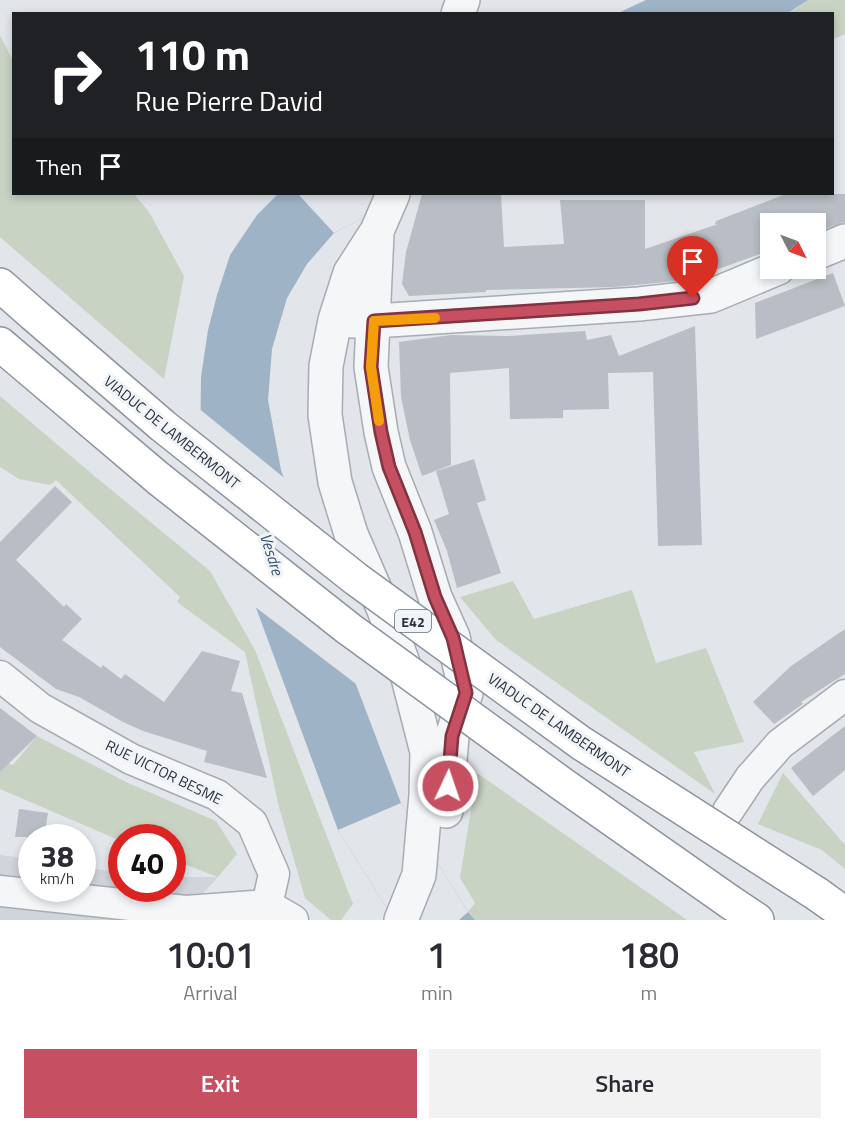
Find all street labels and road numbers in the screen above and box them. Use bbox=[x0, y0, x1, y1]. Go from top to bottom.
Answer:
street label: VIADUC DE LAMBERMONT bbox=[99, 370, 245, 494]
road number: E42 bbox=[395, 610, 431, 632]
street label: VIADUC DE LAMBERMONT bbox=[483, 667, 635, 783]
street label: RUE VICTOR BESME bbox=[102, 734, 226, 810]

